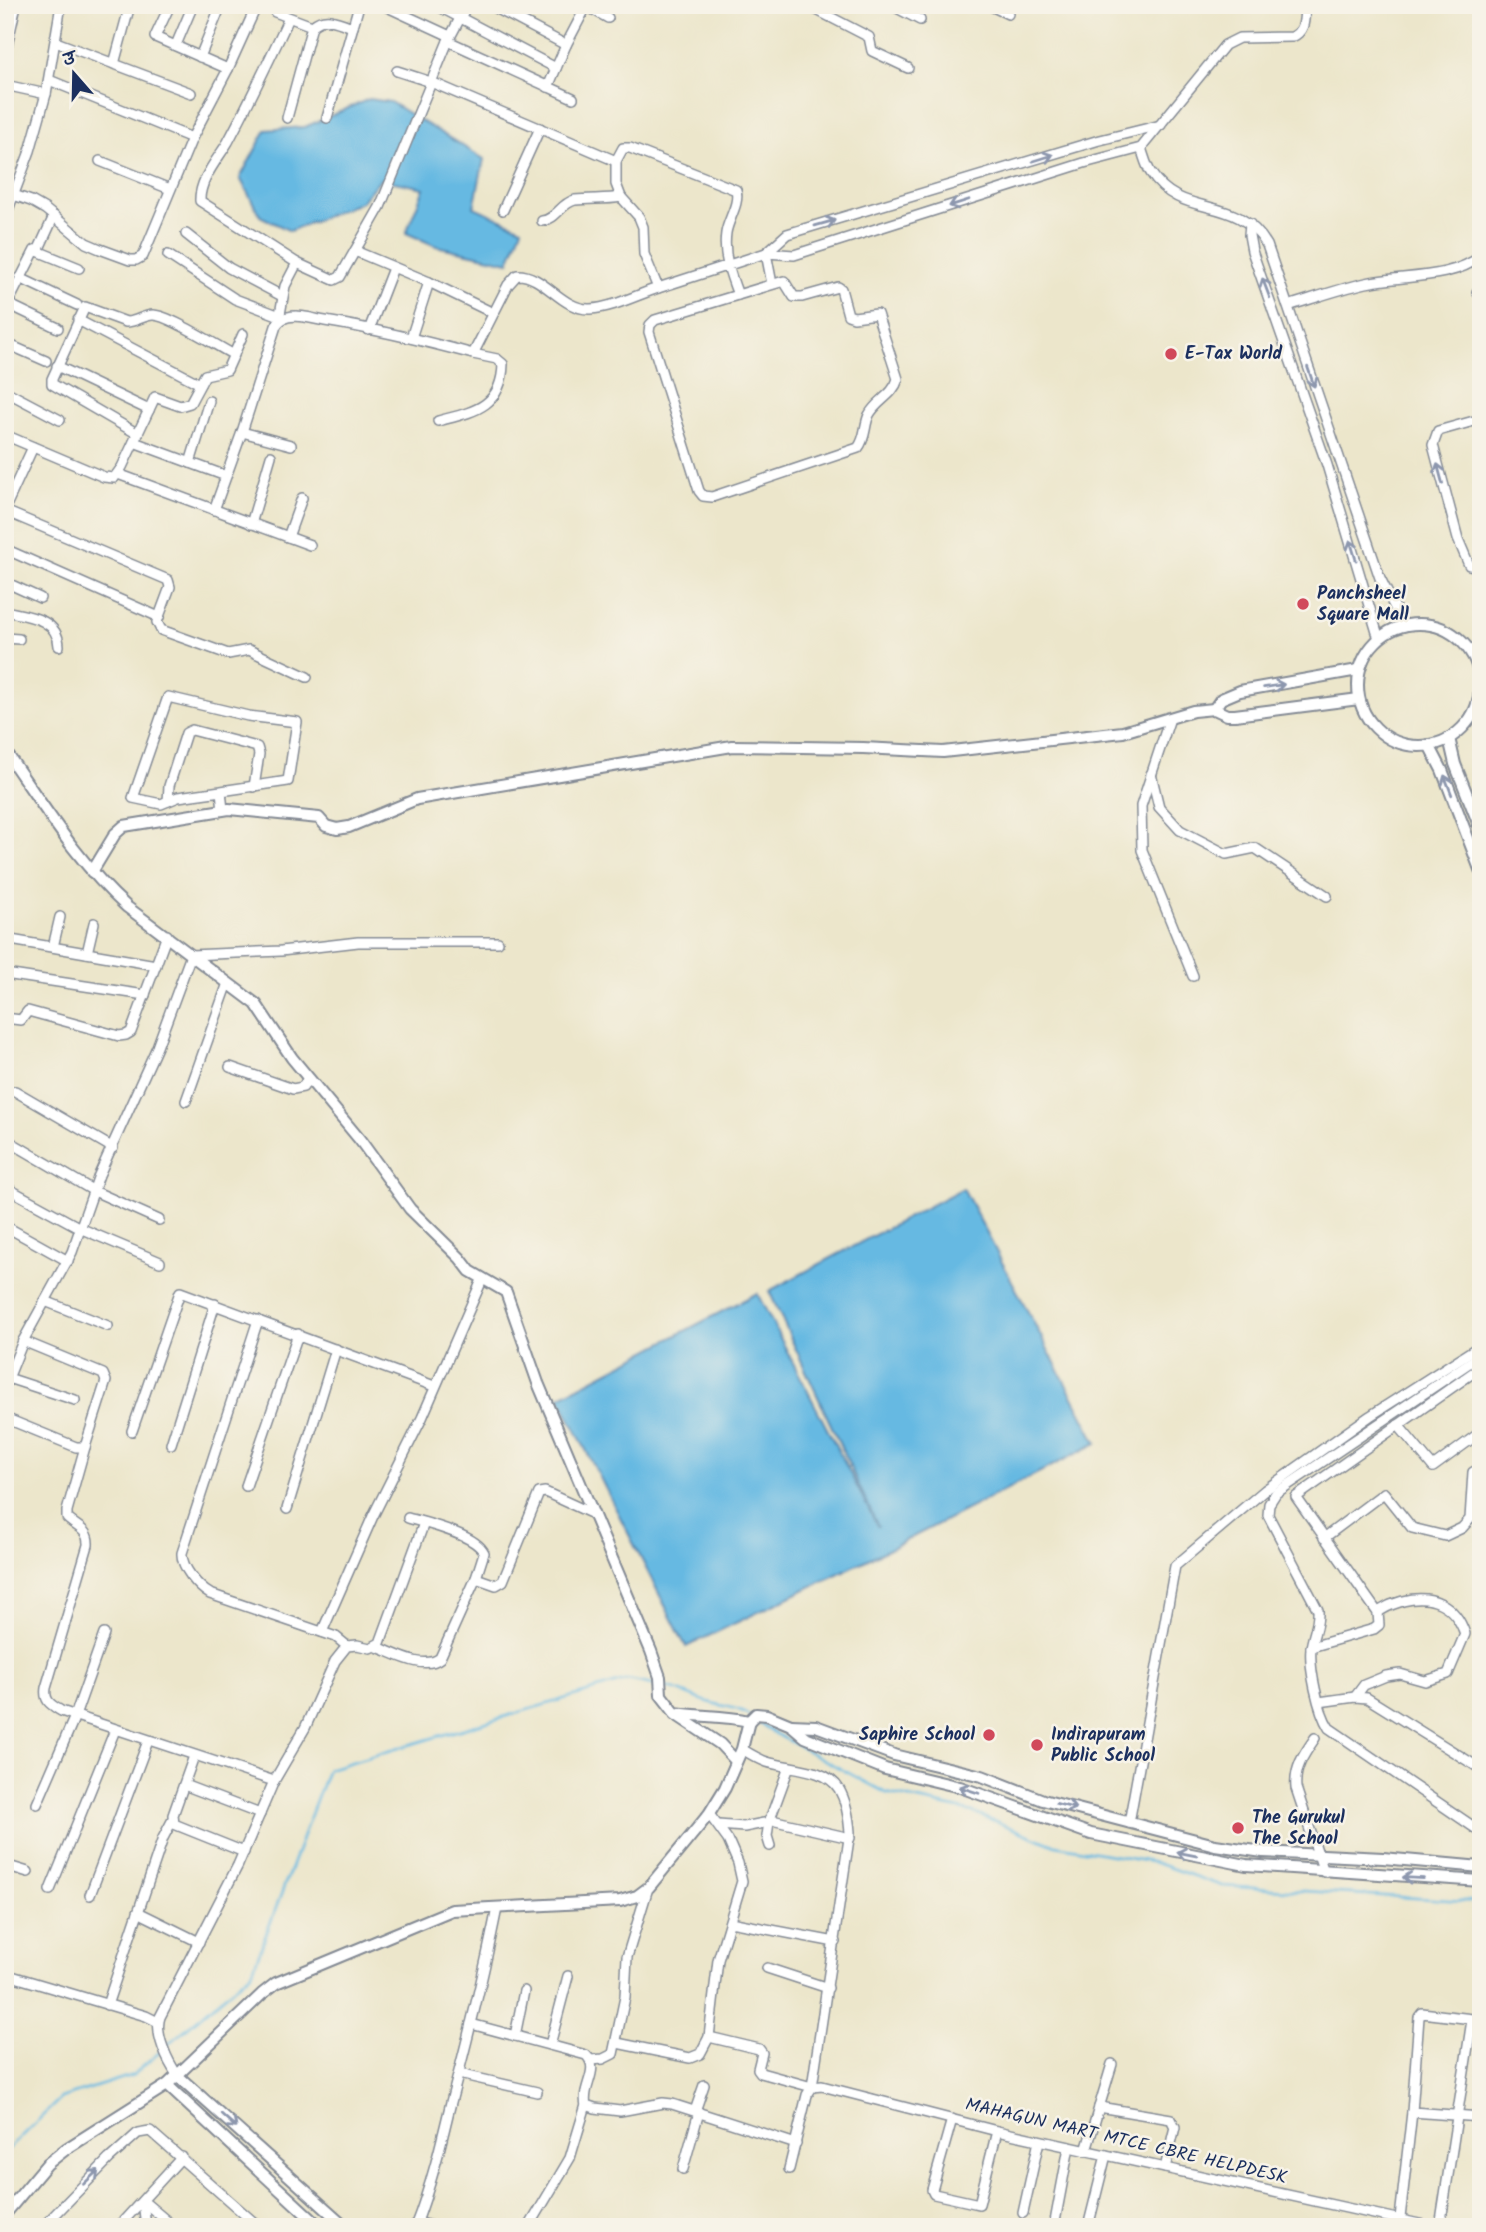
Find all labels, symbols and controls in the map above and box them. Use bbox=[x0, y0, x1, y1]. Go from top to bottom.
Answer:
north arrow bbox=[38, 38, 108, 108]
text: उ bbox=[58, 42, 83, 76]
one-way arrow bbox=[1032, 150, 1054, 163]
one-way arrow bbox=[948, 197, 970, 210]
one-way arrow bbox=[813, 216, 836, 229]
one-way arrow bbox=[1258, 277, 1271, 299]
place label: E-Tax World bbox=[1185, 340, 1283, 369]
marker: E-Tax World bbox=[1163, 346, 1179, 362]
one-way arrow bbox=[1306, 365, 1319, 387]
one-way arrow bbox=[1433, 463, 1446, 485]
one-way arrow bbox=[1345, 539, 1358, 561]
place label: Panchsheel Square Mall bbox=[1317, 580, 1409, 630]
marker: Panchsheel Square Mall bbox=[1295, 596, 1311, 612]
one-way arrow bbox=[1262, 679, 1285, 692]
one-way arrow bbox=[1441, 775, 1454, 797]
place label: Saphire School bbox=[859, 1721, 975, 1750]
place label: Indirapuram Public School bbox=[1051, 1721, 1155, 1771]
marker: Saphire School bbox=[981, 1727, 997, 1743]
marker: Indirapuram Public School bbox=[1029, 1737, 1045, 1753]
one-way arrow bbox=[958, 1783, 980, 1796]
one-way arrow bbox=[1054, 1800, 1077, 1813]
place label: The Gurukul The School bbox=[1252, 1804, 1345, 1854]
marker: The Gurukul The School bbox=[1230, 1820, 1246, 1836]
one-way arrow bbox=[1176, 1847, 1199, 1861]
one-way arrow bbox=[1401, 1871, 1424, 1884]
street label: MAHAGUN MART MTCE CBRE HELPDESK bbox=[962, 2091, 1290, 2193]
one-way arrow bbox=[220, 2113, 237, 2130]
one-way arrow bbox=[82, 2169, 99, 2186]

